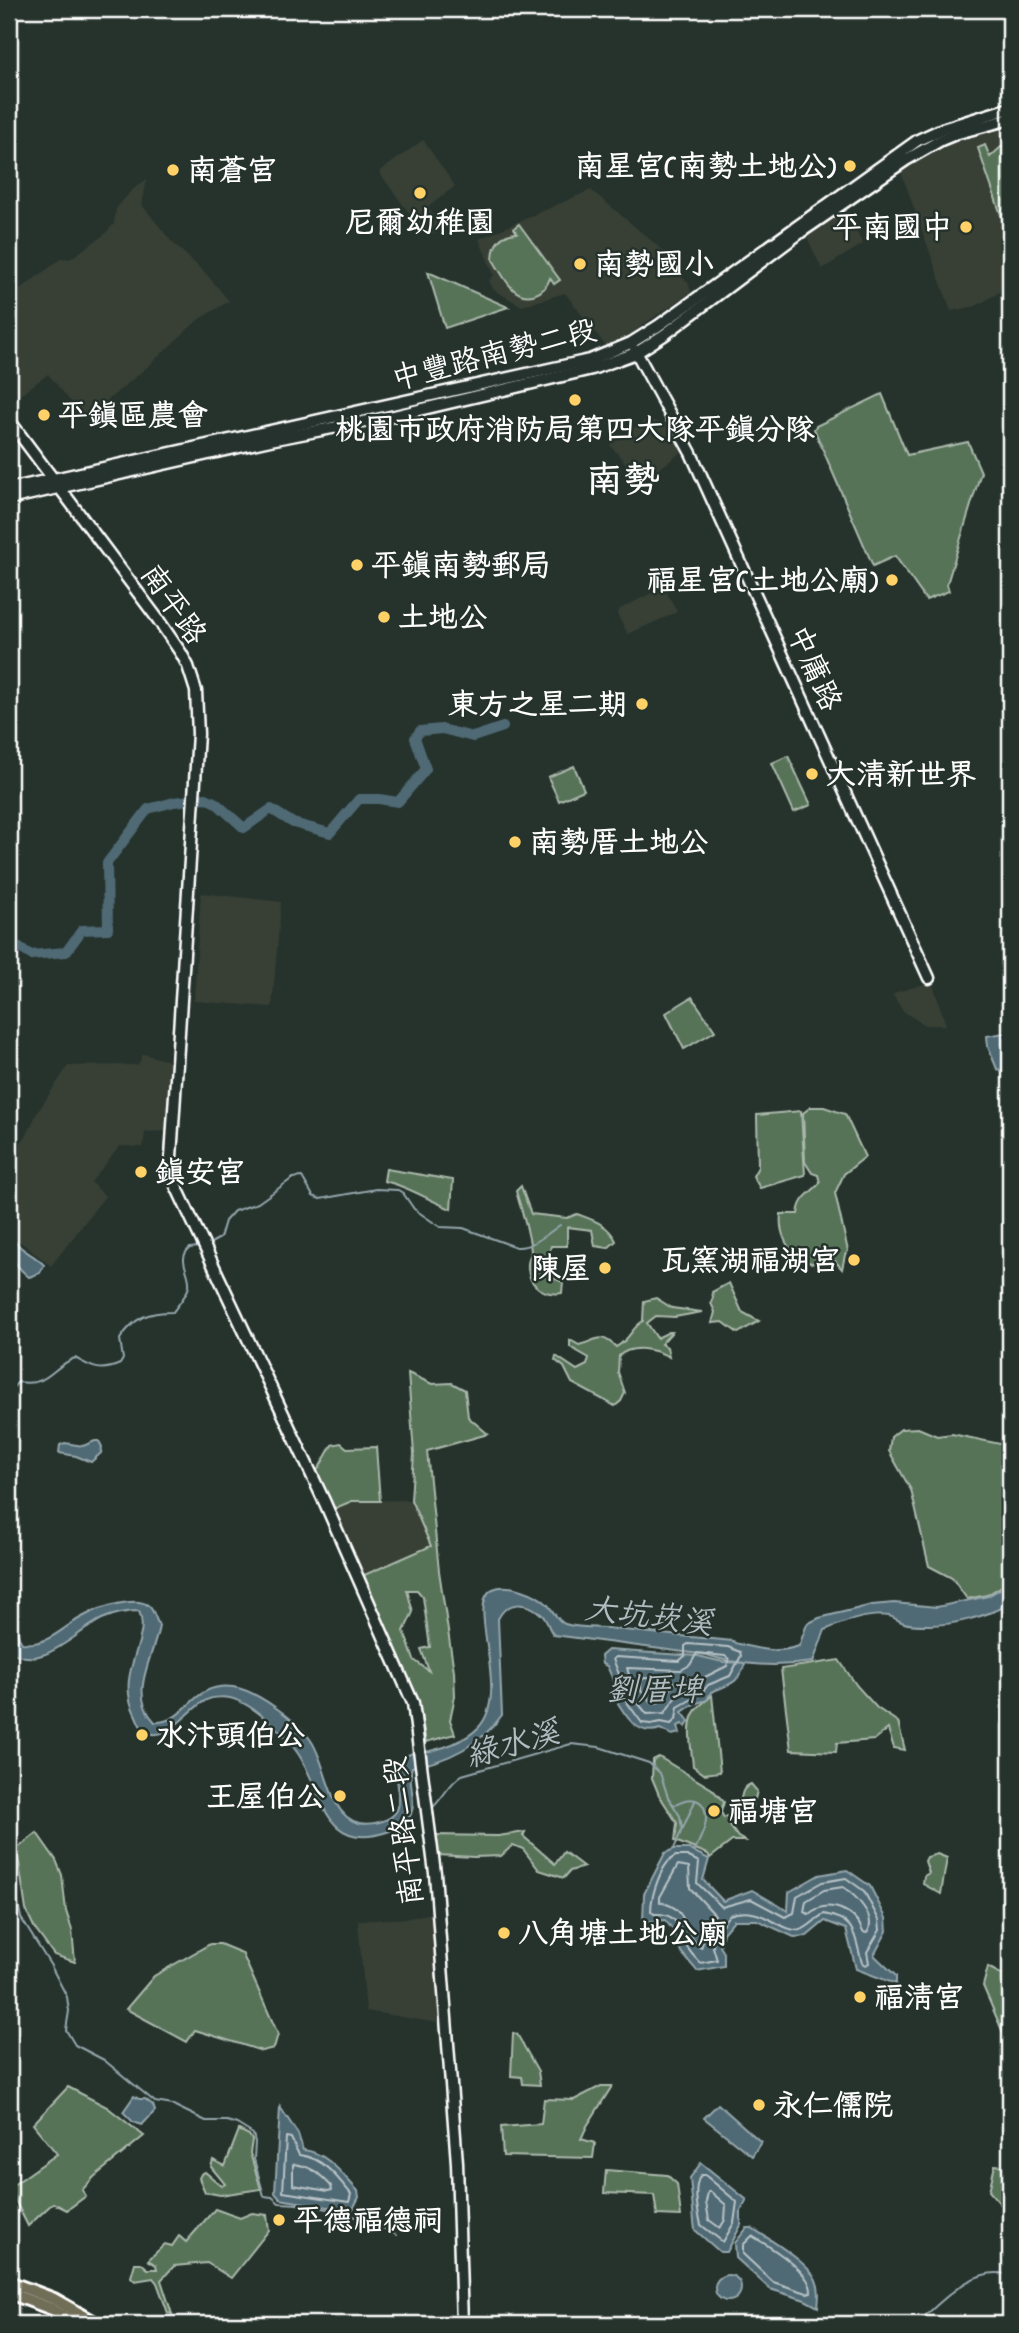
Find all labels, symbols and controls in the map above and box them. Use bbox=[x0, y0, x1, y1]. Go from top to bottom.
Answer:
place label: 南星宮(南勢土地公) bbox=[575, 147, 836, 191]
place label: 南蒼宮 bbox=[187, 151, 277, 195]
marker: 南星宮(南勢土地公) bbox=[842, 158, 858, 174]
marker: 南蒼宮 bbox=[165, 162, 181, 178]
marker: 尼爾幼稚園 bbox=[412, 185, 428, 201]
place label: 尼爾幼稚園 bbox=[345, 203, 495, 247]
place label: 平南國中 bbox=[832, 208, 952, 252]
marker: 平南國中 bbox=[958, 219, 974, 235]
place label: 南勢國小 bbox=[594, 245, 714, 289]
marker: 南勢國小 bbox=[572, 256, 588, 272]
street label: 中豐路南勢二段 bbox=[388, 310, 602, 404]
marker: 桃園市政府消防局第四大隊平鎮分隊 bbox=[567, 392, 583, 408]
place label: 平鎮區農會 bbox=[58, 396, 208, 440]
marker: 平鎮區農會 bbox=[36, 407, 52, 423]
place label: 桃園市政府消防局第四大隊平鎮分隊 bbox=[335, 410, 815, 454]
district label: 南勢 bbox=[586, 456, 660, 510]
place label: 平鎮南勢郵局 bbox=[371, 546, 551, 590]
street label: 南平路 bbox=[128, 556, 215, 655]
marker: 平鎮南勢郵局 bbox=[349, 557, 365, 573]
place label: 福星宮(土地公廟) bbox=[647, 561, 878, 605]
marker: 福星宮(土地公廟) bbox=[884, 572, 900, 588]
place label: 土地公 bbox=[398, 598, 488, 642]
marker: 土地公 bbox=[376, 609, 392, 625]
street label: 中庸路 bbox=[774, 619, 851, 719]
place label: 東方之星二期 bbox=[448, 685, 628, 729]
marker: 東方之星二期 bbox=[634, 696, 650, 712]
place label: 大清新世界 bbox=[826, 755, 976, 799]
marker: 大清新世界 bbox=[804, 766, 820, 782]
place label: 南勢厝土地公 bbox=[529, 823, 709, 867]
marker: 南勢厝土地公 bbox=[507, 834, 523, 850]
place label: 鎮安宮 bbox=[155, 1153, 245, 1197]
marker: 鎮安宮 bbox=[133, 1164, 149, 1180]
place label: 瓦窯湖福湖宮 bbox=[660, 1241, 840, 1285]
place label: 陳屋 bbox=[531, 1249, 591, 1293]
marker: 瓦窯湖福湖宮 bbox=[846, 1252, 862, 1268]
marker: 陳屋 bbox=[597, 1260, 613, 1276]
water label: 大坑崁溪 bbox=[582, 1587, 717, 1650]
water label: 劉厝埤 bbox=[606, 1669, 705, 1716]
water label: 綠水溪 bbox=[460, 1710, 567, 1782]
place label: 水汴頭伯公 bbox=[156, 1716, 306, 1760]
marker: 水汴頭伯公 bbox=[134, 1727, 150, 1743]
street label: 南平路二段 bbox=[375, 1754, 437, 1908]
place label: 王屋伯公 bbox=[206, 1777, 326, 1821]
marker: 王屋伯公 bbox=[332, 1788, 348, 1804]
place label: 福塘宮 bbox=[728, 1792, 818, 1836]
marker: 福塘宮 bbox=[706, 1803, 722, 1819]
place label: 八角塘土地公廟 bbox=[518, 1914, 728, 1958]
marker: 八角塘土地公廟 bbox=[496, 1925, 512, 1941]
place label: 福清宮 bbox=[874, 1978, 964, 2022]
marker: 福清宮 bbox=[852, 1989, 868, 2005]
place label: 永仁儒院 bbox=[773, 2086, 893, 2130]
marker: 永仁儒院 bbox=[751, 2097, 767, 2113]
place label: 平德福德祠 bbox=[293, 2201, 443, 2245]
marker: 平德福德祠 bbox=[271, 2212, 287, 2228]

